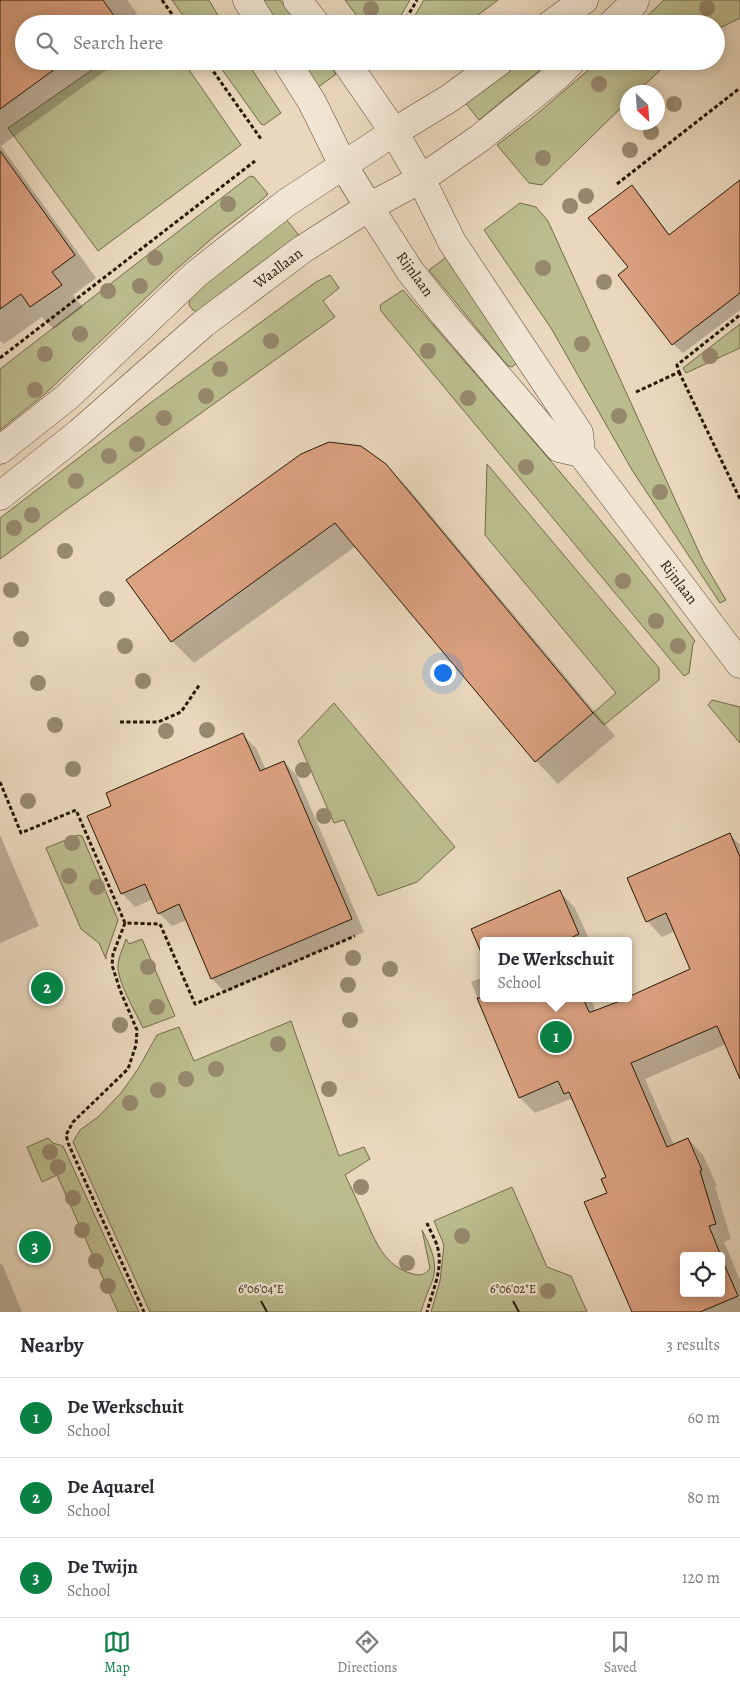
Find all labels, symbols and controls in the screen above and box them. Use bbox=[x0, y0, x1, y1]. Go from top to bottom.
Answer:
search box bbox=[15, 15, 725, 70]
icon: search bbox=[33, 29, 61, 57]
text: Search here bbox=[73, 30, 163, 56]
north arrow bbox=[620, 85, 665, 130]
street label: Waallaan bbox=[249, 243, 306, 294]
street label: Rijnlaan bbox=[392, 247, 438, 301]
street label: Rijnlaan bbox=[656, 556, 702, 608]
your location bbox=[430, 660, 456, 686]
popup bbox=[480, 937, 632, 1002]
text: De Werkschuit bbox=[498, 946, 614, 972]
pin: 2 bbox=[31, 969, 63, 1007]
text: School bbox=[498, 972, 541, 994]
pin: 1 bbox=[540, 1018, 572, 1056]
pin: 3 bbox=[19, 1228, 51, 1266]
map controls bbox=[680, 1252, 725, 1297]
button: locate bbox=[680, 1252, 725, 1297]
text: 6°06'04"E bbox=[238, 1281, 284, 1297]
text: 6°06'02"E bbox=[490, 1281, 536, 1297]
text: Nearby bbox=[20, 1331, 83, 1359]
text: 3 results bbox=[666, 1334, 720, 1356]
text: De Werkschuit bbox=[67, 1394, 184, 1420]
text: 1 bbox=[33, 1407, 39, 1429]
text: 60 m bbox=[688, 1407, 720, 1429]
text: School bbox=[67, 1420, 110, 1442]
text: De Aquarel bbox=[67, 1474, 154, 1500]
text: 2 bbox=[32, 1487, 40, 1509]
text: 80 m bbox=[687, 1487, 720, 1509]
text: School bbox=[67, 1500, 110, 1522]
text: De Twijn bbox=[67, 1554, 138, 1580]
text: 3 bbox=[33, 1567, 39, 1589]
text: 120 m bbox=[682, 1567, 720, 1589]
text: School bbox=[67, 1580, 110, 1602]
tab: Map bbox=[103, 1628, 131, 1677]
tab: Directions bbox=[337, 1628, 397, 1677]
tab: Saved bbox=[604, 1628, 637, 1677]

